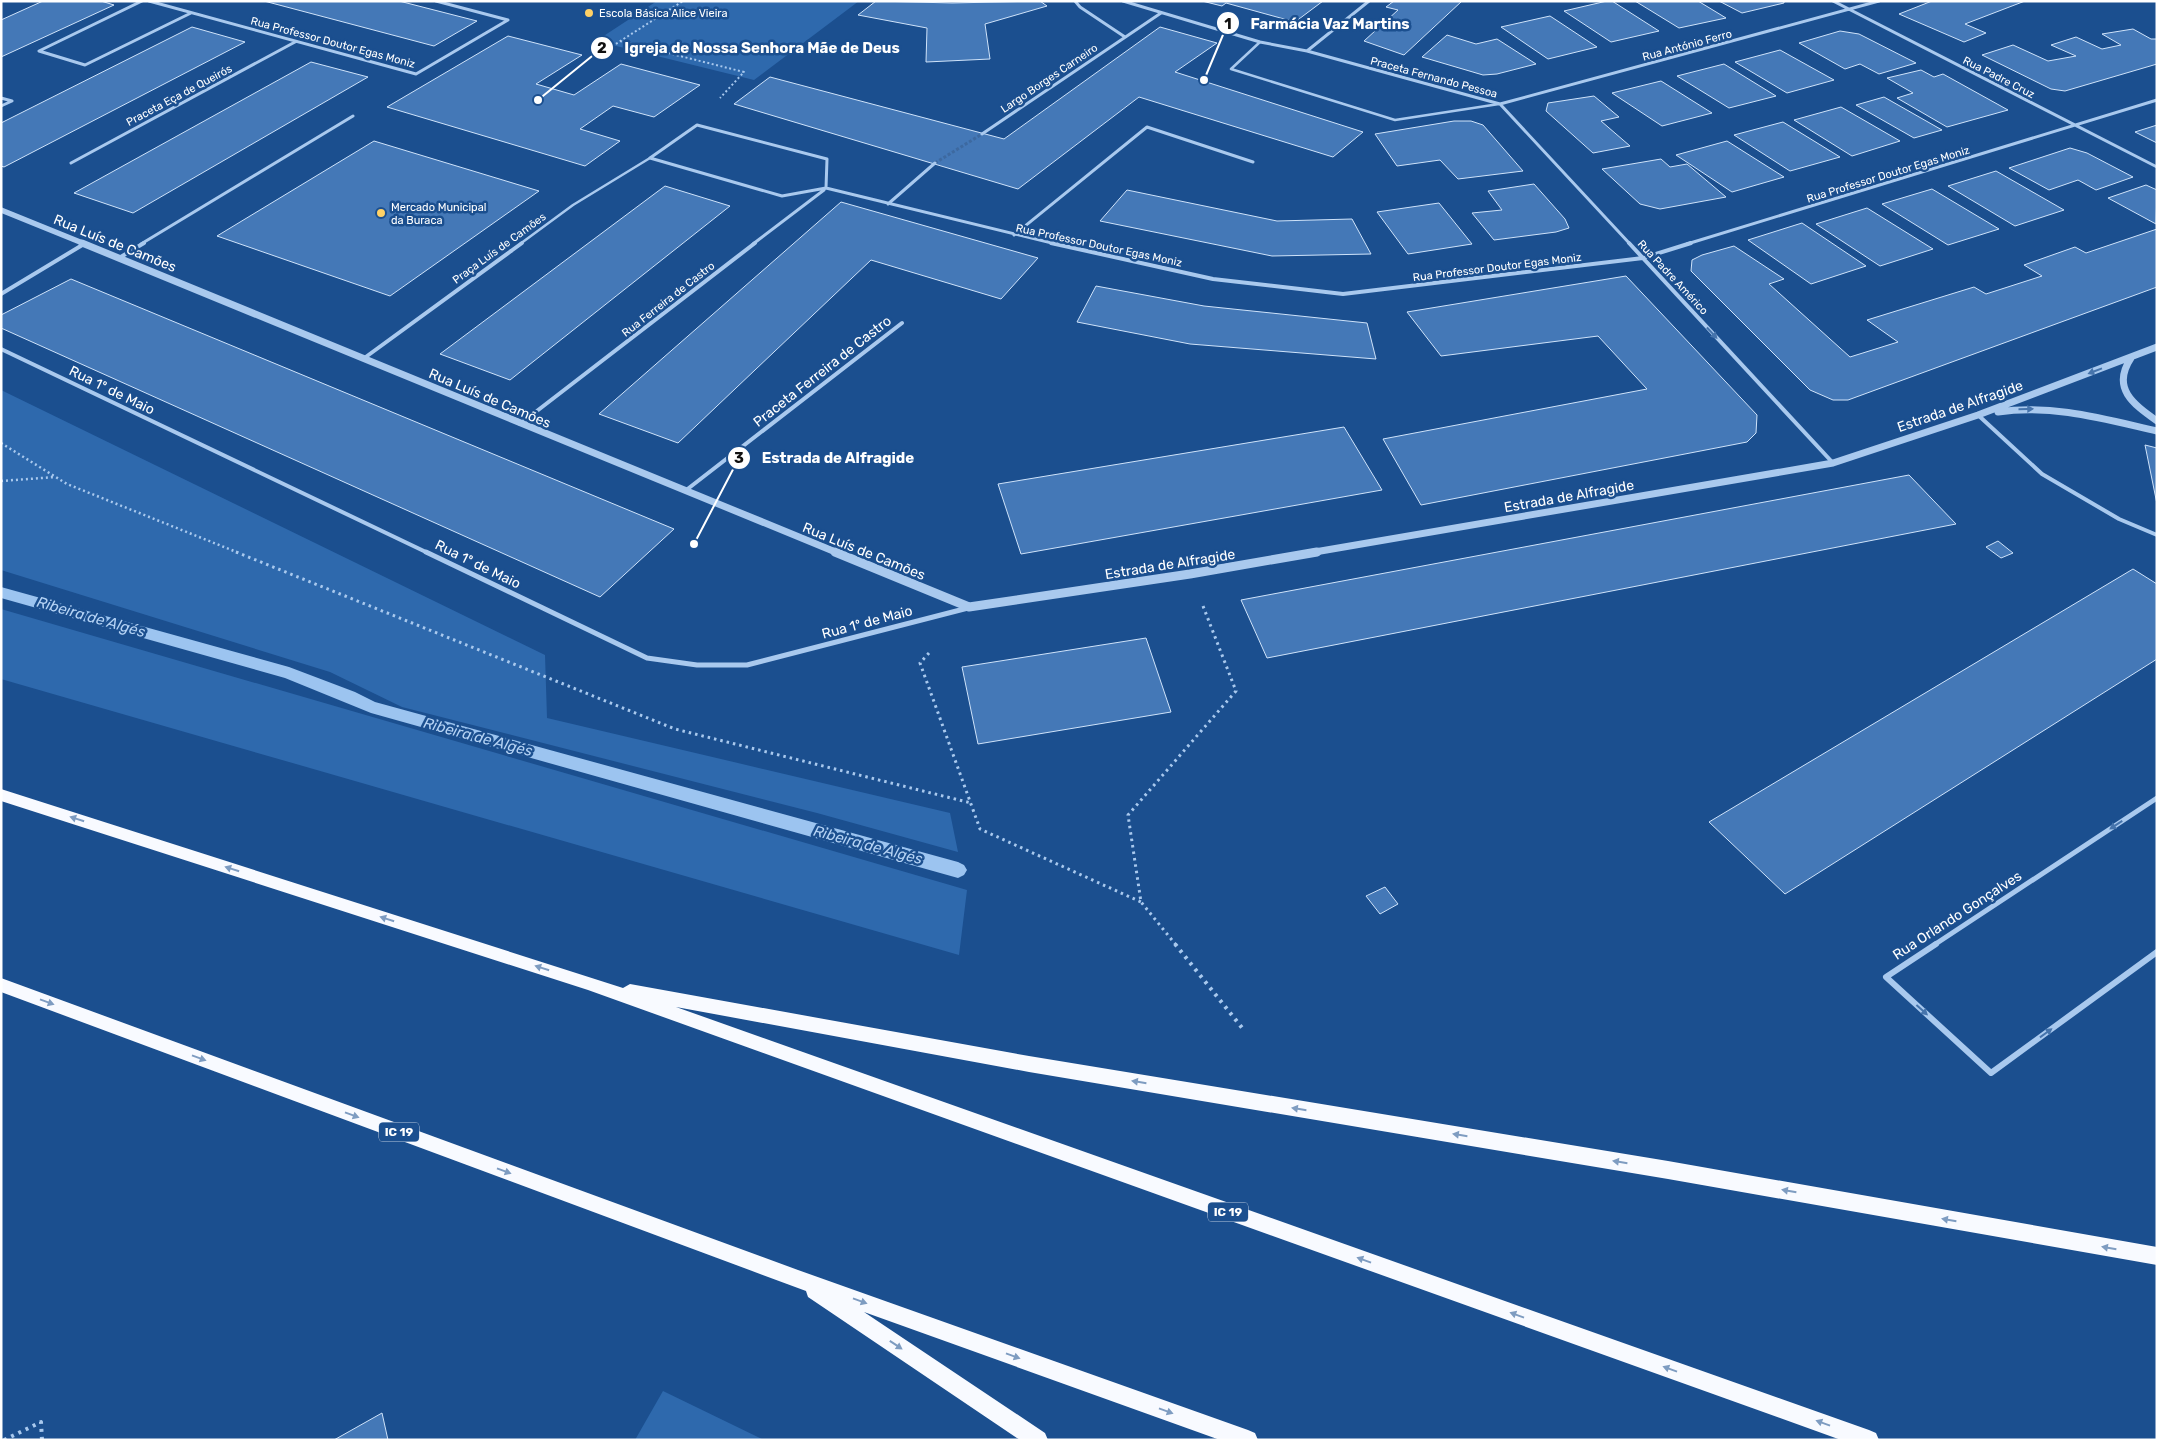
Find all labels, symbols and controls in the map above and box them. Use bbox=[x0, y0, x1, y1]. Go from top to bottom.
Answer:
marker: Escola Básica Alice Vieira bbox=[583, 7, 595, 19]
place label: Escola Básica Alice Vieira bbox=[599, 7, 728, 20]
callout: Farmácia Vaz Martins bbox=[1215, 8, 1420, 38]
street label: Rua Professor Doutor Egas Moniz bbox=[249, 14, 417, 71]
text: 1 bbox=[1224, 15, 1232, 33]
text: Farmácia Vaz Martins bbox=[1250, 15, 1410, 33]
street label: Rua António Ferro bbox=[1641, 27, 1733, 64]
callout: Igreja de Nossa Senhora Mãe de Deus bbox=[590, 33, 910, 63]
text: 2 bbox=[597, 39, 607, 57]
text: Igreja de Nossa Senhora Mãe de Deus bbox=[624, 39, 900, 57]
street label: Largo Borges Carneiro bbox=[998, 41, 1100, 116]
street label: Praceta Fernando Pessoa bbox=[1369, 54, 1499, 101]
street label: Rua Padre Cruz bbox=[1961, 54, 2037, 101]
street label: Praceta Eça de Queirós bbox=[124, 62, 235, 129]
street label: Rua Professor Doutor Egas Moniz bbox=[1805, 143, 1972, 206]
place label: Mercado Municipal da Buraca bbox=[391, 201, 486, 227]
marker: Mercado Municipal da Buraca bbox=[375, 207, 387, 219]
street label: Praça Luís de Camões bbox=[450, 210, 549, 287]
street label: Rua Luís de Camões bbox=[51, 211, 179, 276]
street label: Rua Professor Doutor Egas Moniz bbox=[1015, 221, 1184, 270]
street label: Rua Padre Américo bbox=[1635, 237, 1711, 317]
street label: Rua Professor Doutor Egas Moniz bbox=[1412, 251, 1582, 284]
street label: Rua Ferreira de Castro bbox=[619, 259, 717, 340]
street label: Praceta Ferreira de Castro bbox=[750, 312, 895, 431]
one-way arrow bbox=[1706, 326, 1718, 338]
street label: Rua 1º de Maio bbox=[66, 362, 157, 418]
street label: Rua Luís de Camões bbox=[426, 365, 553, 432]
one-way arrow bbox=[2087, 367, 2102, 375]
street label: Estrada de Alfragide bbox=[1895, 377, 2025, 436]
one-way arrow bbox=[2018, 405, 2034, 413]
callout: Estrada de Alfragide bbox=[726, 443, 924, 473]
text: 3 bbox=[734, 449, 744, 467]
text: Estrada de Alfragide bbox=[762, 449, 914, 467]
street label: Estrada de Alfragide bbox=[1503, 477, 1636, 516]
street label: Rua Luís de Camões bbox=[800, 519, 928, 584]
street label: Rua 1º de Maio bbox=[432, 536, 523, 592]
street label: Estrada de Alfragide bbox=[1104, 546, 1237, 583]
water label: Ribeira de Algés bbox=[35, 593, 148, 641]
street label: Rua 1º de Maio bbox=[820, 602, 914, 643]
water label: Ribeira de Algés bbox=[422, 714, 535, 760]
one-way arrow bbox=[70, 815, 85, 823]
one-way arrow bbox=[2109, 820, 2123, 830]
water label: Ribeira de Algés bbox=[812, 822, 925, 868]
one-way arrow bbox=[225, 865, 240, 872]
street label: Rua Orlando Gonçalves bbox=[1890, 867, 2025, 963]
one-way arrow bbox=[379, 914, 394, 922]
one-way arrow bbox=[534, 964, 549, 971]
one-way arrow bbox=[40, 998, 55, 1006]
one-way arrow bbox=[1915, 1004, 1927, 1016]
one-way arrow bbox=[2040, 1028, 2053, 1038]
one-way arrow bbox=[192, 1055, 207, 1062]
one-way arrow bbox=[1131, 1078, 1147, 1086]
one-way arrow bbox=[1291, 1104, 1307, 1112]
one-way arrow bbox=[345, 1111, 360, 1119]
road number: IC 19 bbox=[379, 1122, 419, 1142]
one-way arrow bbox=[1451, 1131, 1467, 1139]
one-way arrow bbox=[1612, 1158, 1628, 1166]
one-way arrow bbox=[497, 1168, 512, 1175]
one-way arrow bbox=[1780, 1187, 1796, 1195]
road number: IC 19 bbox=[1208, 1202, 1248, 1222]
one-way arrow bbox=[1940, 1215, 1956, 1223]
one-way arrow bbox=[2100, 1243, 2116, 1251]
one-way arrow bbox=[1356, 1256, 1371, 1263]
one-way arrow bbox=[853, 1297, 868, 1305]
one-way arrow bbox=[1509, 1310, 1524, 1318]
one-way arrow bbox=[890, 1340, 903, 1350]
one-way arrow bbox=[1006, 1352, 1021, 1360]
one-way arrow bbox=[1662, 1365, 1677, 1373]
one-way arrow bbox=[1159, 1407, 1174, 1415]
one-way arrow bbox=[1815, 1419, 1830, 1427]

